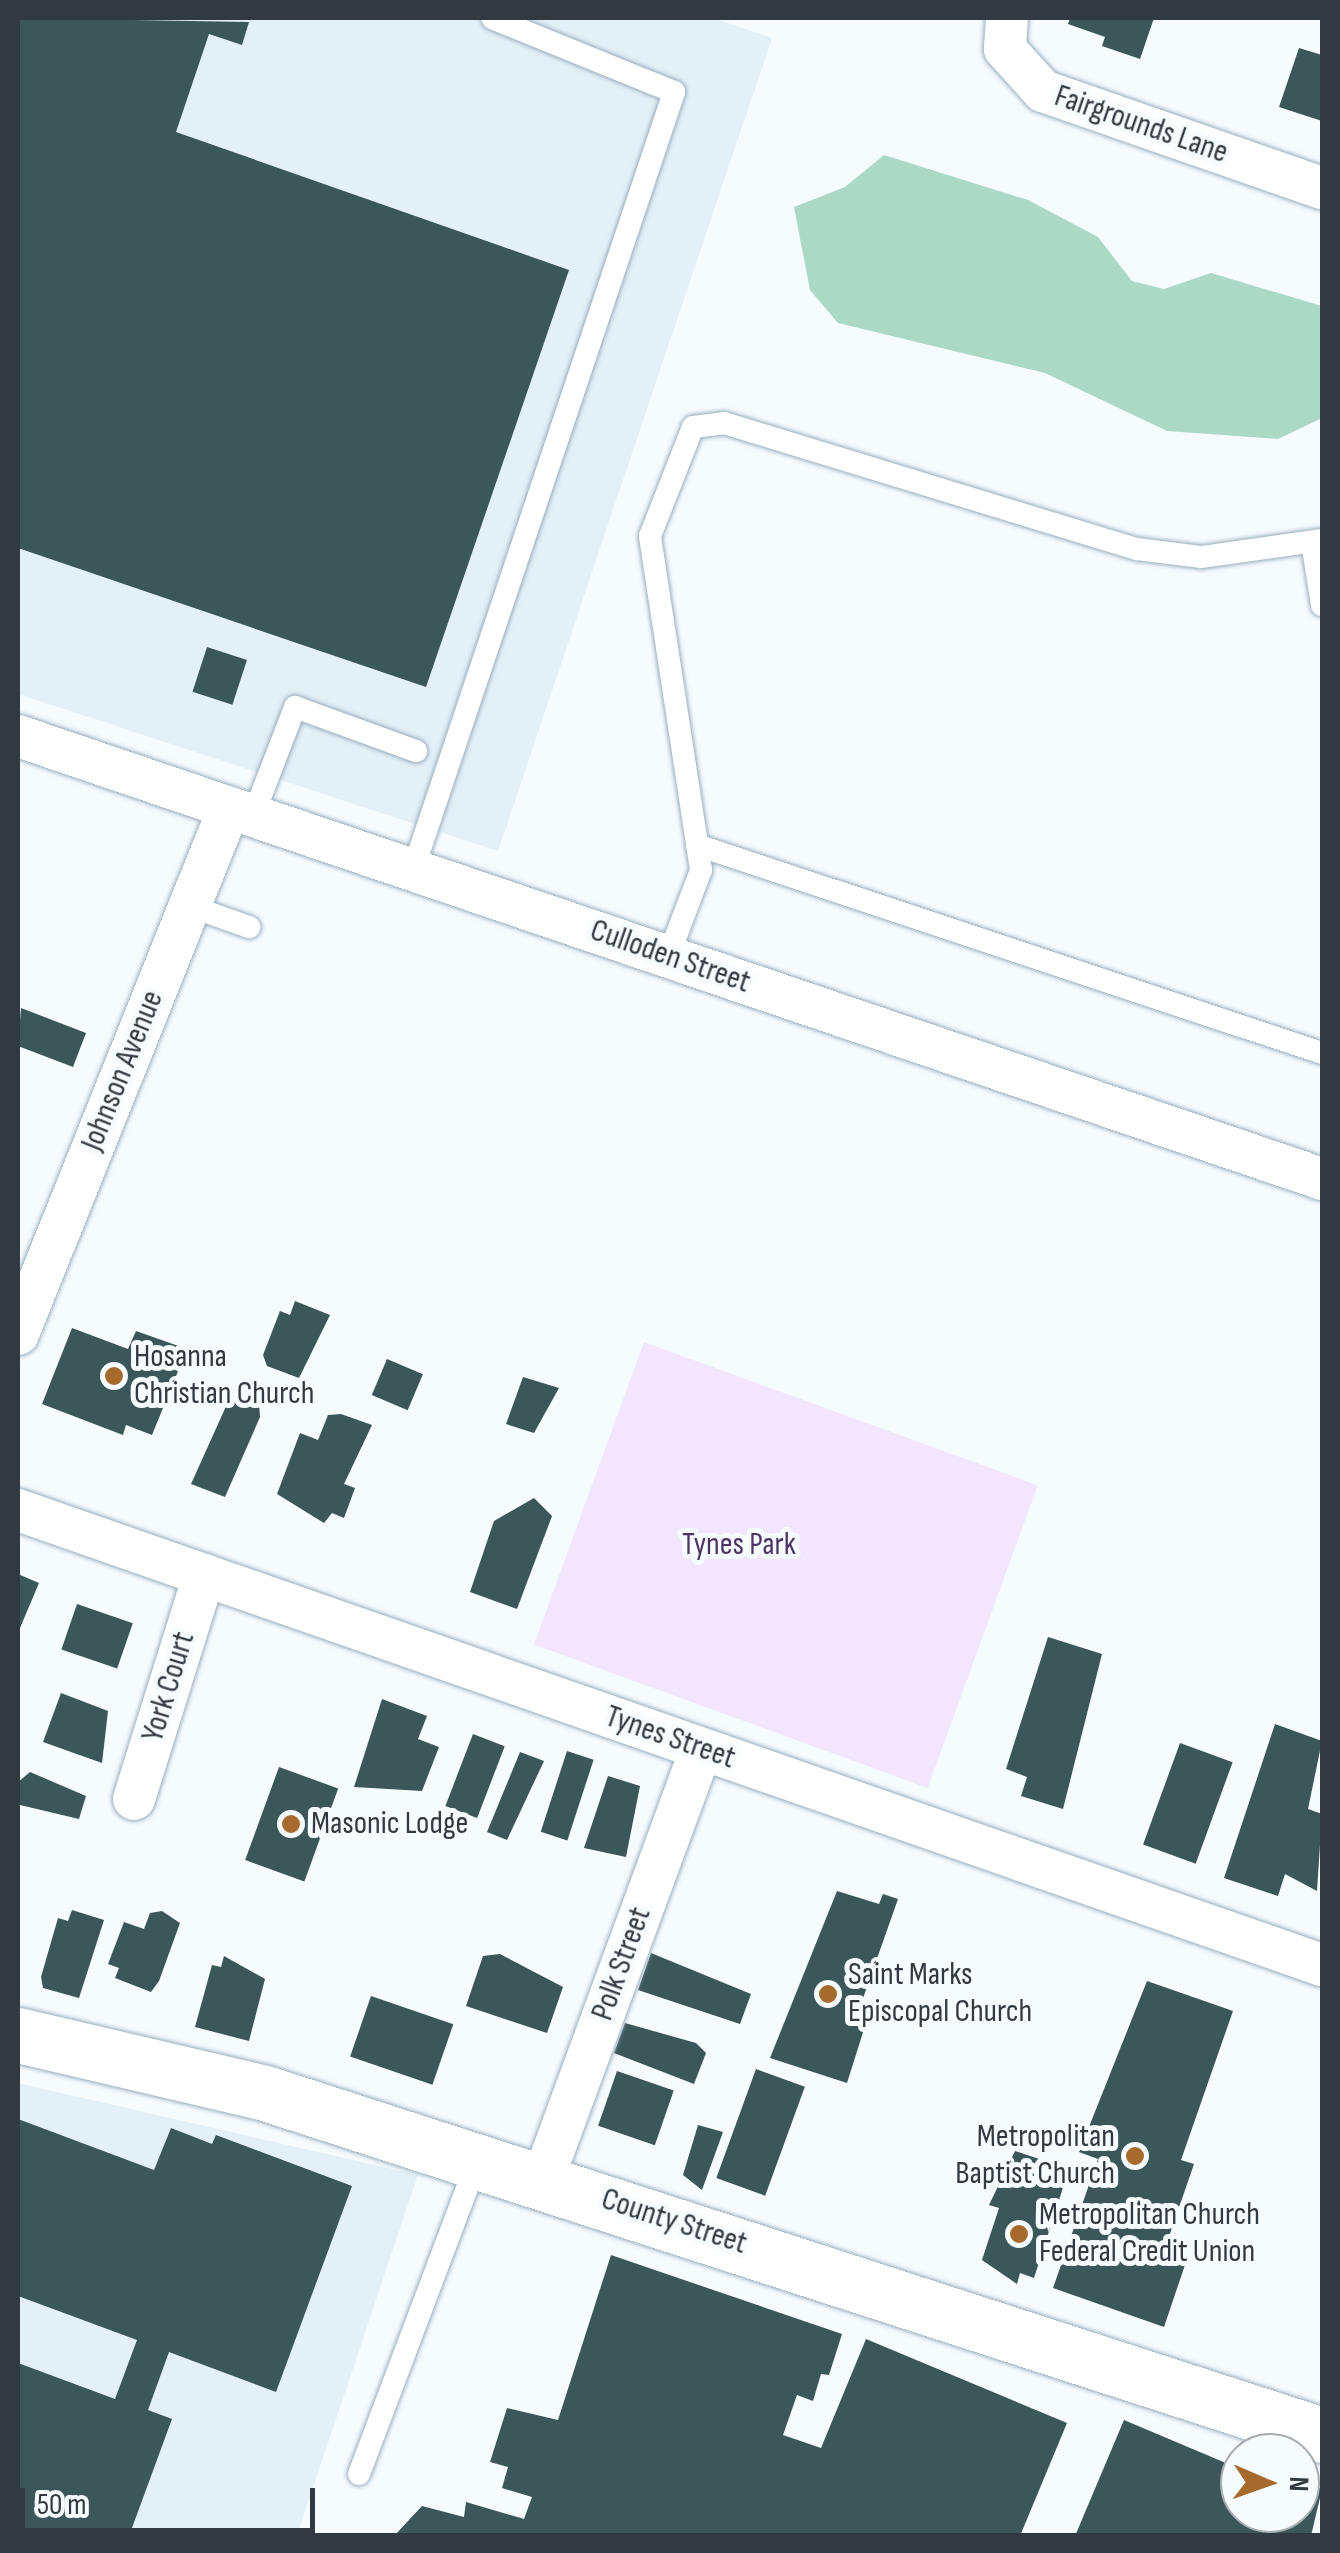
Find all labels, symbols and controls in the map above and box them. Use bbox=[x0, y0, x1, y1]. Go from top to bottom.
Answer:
street label: Fairgrounds Lane bbox=[1049, 77, 1233, 173]
street label: Culloden Street bbox=[585, 912, 755, 1002]
street label: Johnson Avenue bbox=[74, 985, 172, 1157]
place label: Hosanna Christian Church bbox=[134, 1339, 314, 1414]
marker: Hosanna Christian Church bbox=[103, 1365, 125, 1387]
park label: Tynes Park bbox=[682, 1526, 796, 1564]
street label: York Court bbox=[134, 1627, 204, 1747]
street label: Tynes Street bbox=[600, 1698, 740, 1778]
place label: Masonic Lodge bbox=[311, 1805, 468, 1843]
marker: Masonic Lodge bbox=[280, 1813, 302, 1835]
street label: Polk Street bbox=[584, 1902, 660, 2026]
place label: Saint Marks Episcopal Church bbox=[848, 1957, 1032, 2032]
marker: Saint Marks Episcopal Church bbox=[817, 1983, 839, 2005]
place label: Metropolitan Baptist Church bbox=[955, 2119, 1115, 2194]
marker: Metropolitan Baptist Church bbox=[1124, 2145, 1146, 2167]
street label: County Street bbox=[596, 2180, 752, 2264]
place label: Metropolitan Church Federal Credit Union bbox=[1039, 2197, 1260, 2272]
marker: Metropolitan Church Federal Credit Union bbox=[1008, 2223, 1030, 2245]
north arrow bbox=[1220, 2433, 1320, 2533]
scale bar bbox=[25, 2468, 320, 2530]
text: N bbox=[1282, 2476, 1315, 2492]
text: 50 m bbox=[37, 2487, 86, 2523]

